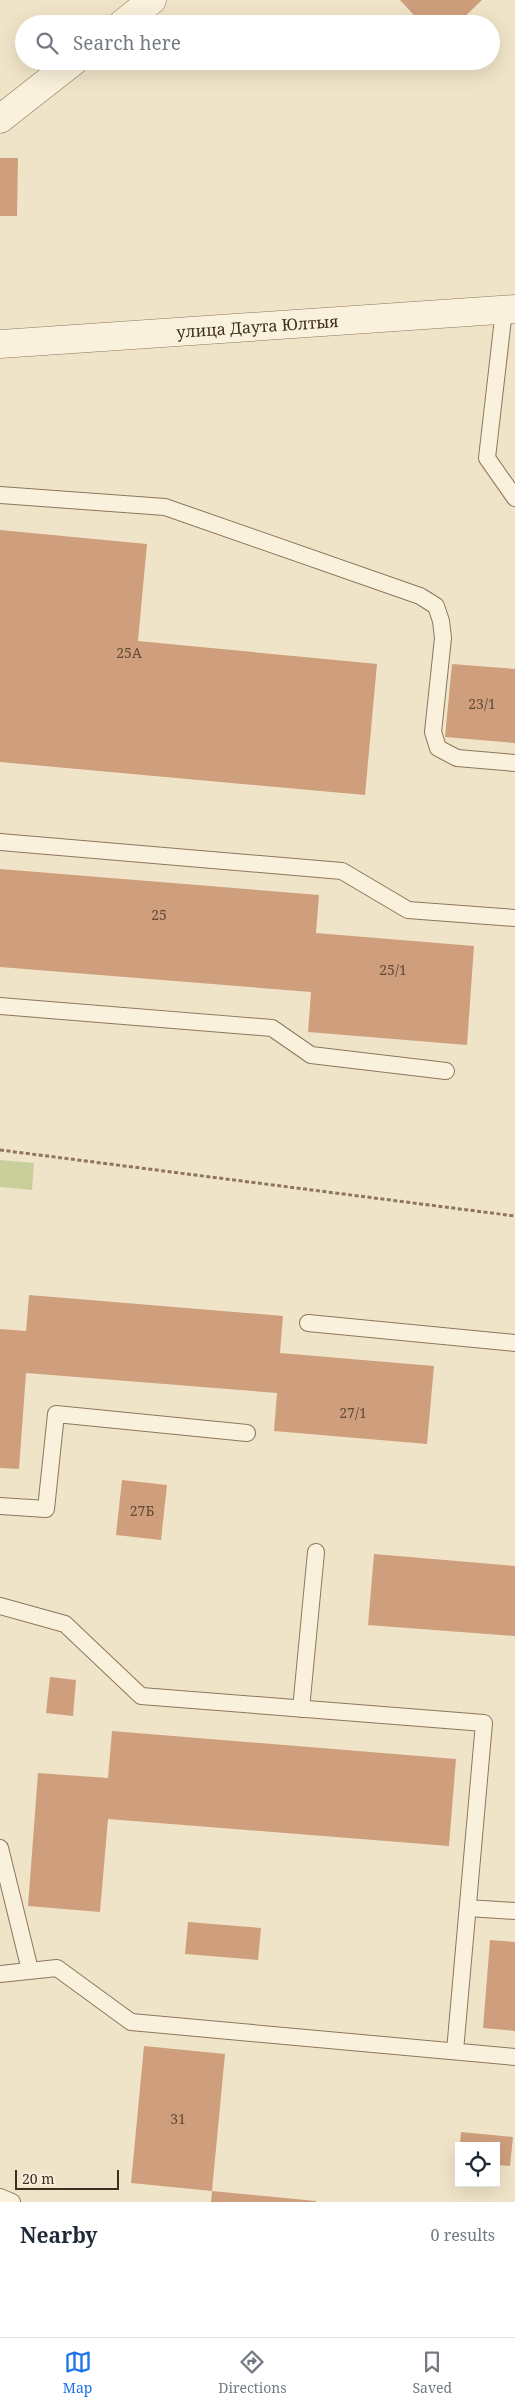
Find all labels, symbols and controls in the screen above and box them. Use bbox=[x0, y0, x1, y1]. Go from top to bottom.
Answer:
search box bbox=[15, 15, 500, 70]
icon: search bbox=[33, 29, 61, 57]
text: Search here bbox=[73, 30, 181, 56]
street label: улица Даута Юлтыя bbox=[176, 310, 339, 343]
house number: 25А bbox=[116, 643, 142, 662]
house number: 23/1 bbox=[468, 694, 496, 713]
house number: 25 bbox=[151, 905, 167, 924]
house number: 25/1 bbox=[379, 960, 407, 979]
house number: 27/1 bbox=[339, 1403, 367, 1422]
house number: 27Б bbox=[130, 1501, 154, 1520]
house number: 31 bbox=[170, 2109, 186, 2128]
map controls bbox=[455, 2142, 500, 2187]
button: locate bbox=[455, 2142, 500, 2187]
scale bar bbox=[15, 2167, 119, 2190]
text: 20 m bbox=[22, 2169, 55, 2188]
text: Nearby bbox=[20, 2221, 98, 2249]
text: 0 results bbox=[431, 2224, 495, 2246]
tab: Map bbox=[63, 2348, 92, 2397]
tab: Directions bbox=[218, 2348, 287, 2397]
tab: Saved bbox=[412, 2348, 452, 2397]

